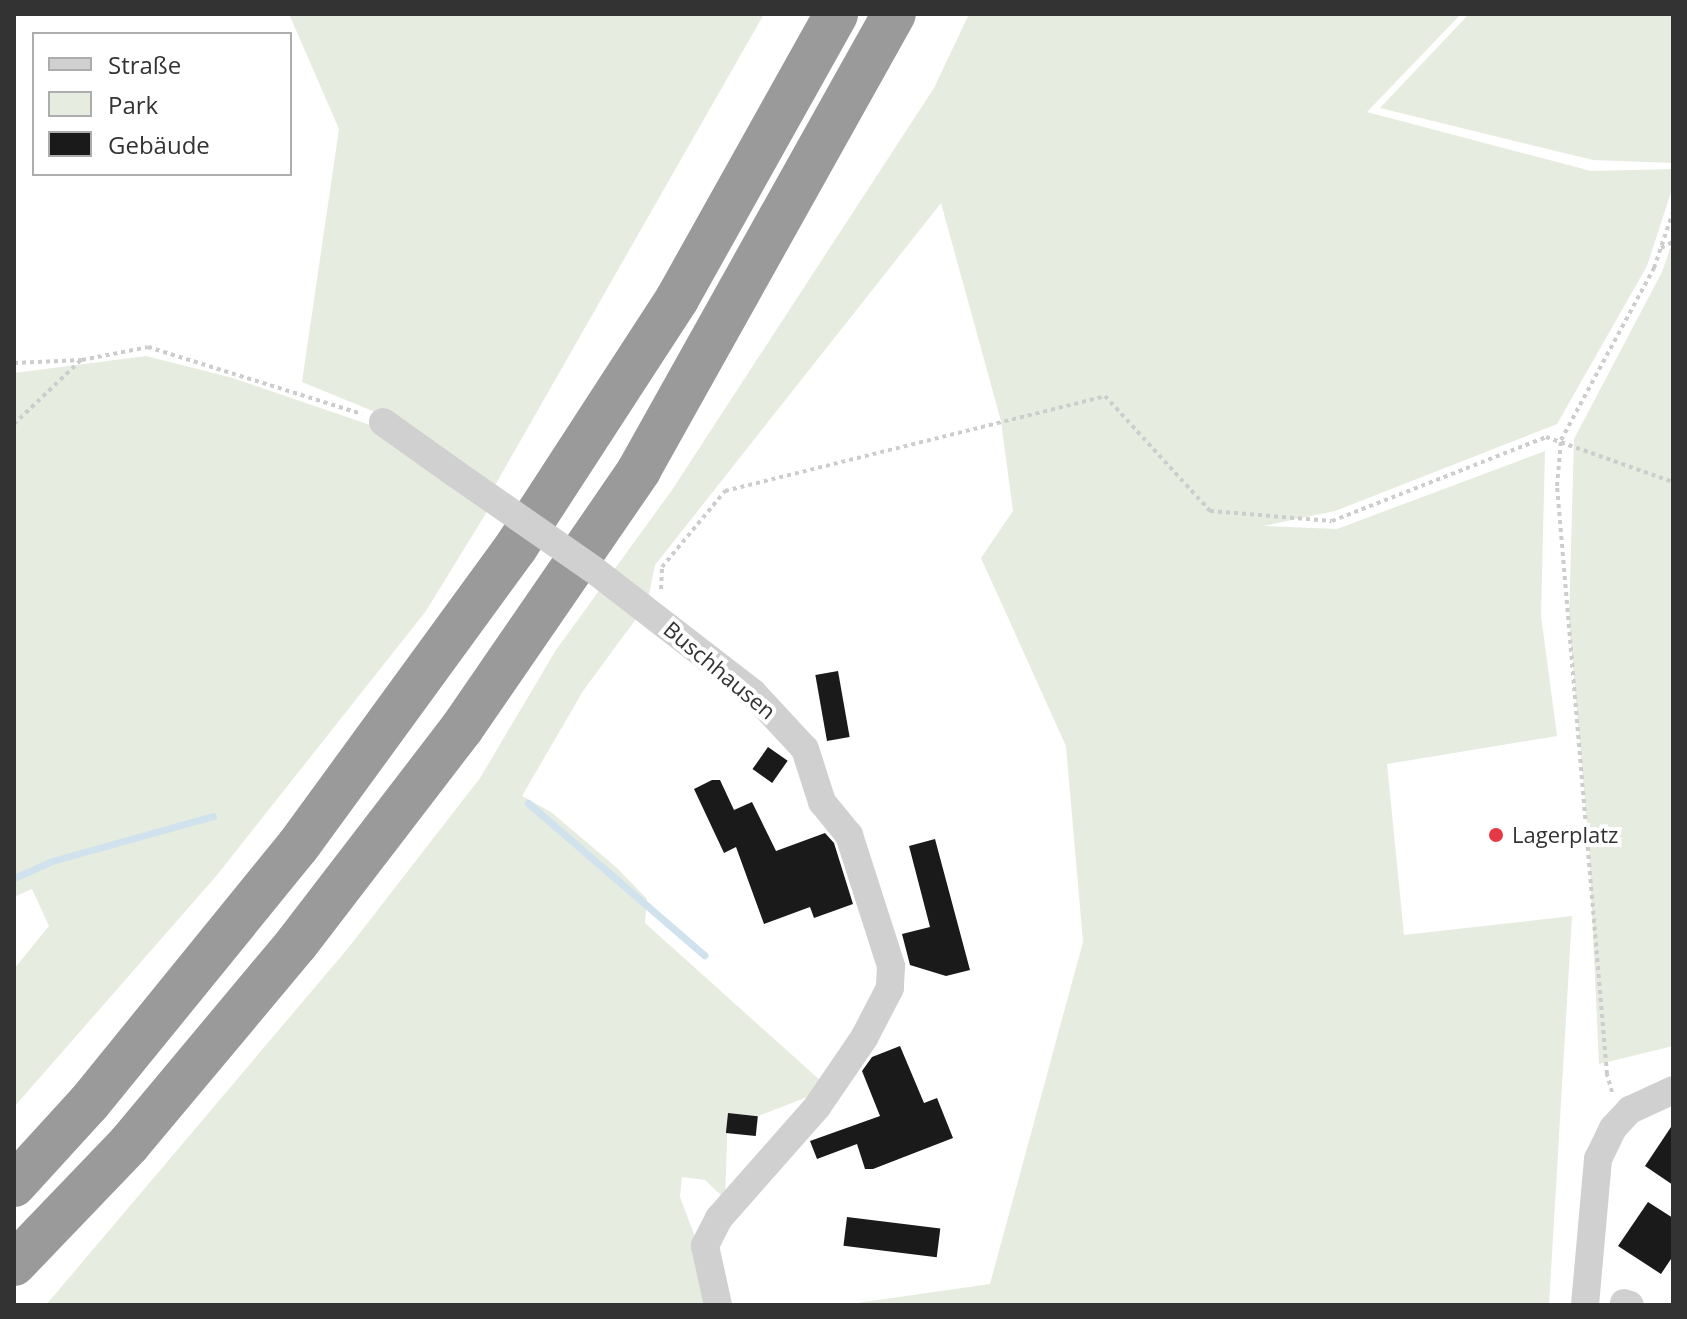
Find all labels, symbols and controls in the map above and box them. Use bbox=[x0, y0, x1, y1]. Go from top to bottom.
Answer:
legend bbox=[32, 32, 292, 176]
text: Straße bbox=[108, 48, 181, 81]
text: Park bbox=[108, 88, 158, 121]
text: Gebäude bbox=[108, 128, 210, 161]
street label: Buschhausen bbox=[659, 616, 781, 724]
place label: Lagerplatz bbox=[1512, 822, 1618, 848]
marker: Lagerplatz bbox=[1487, 826, 1505, 844]

